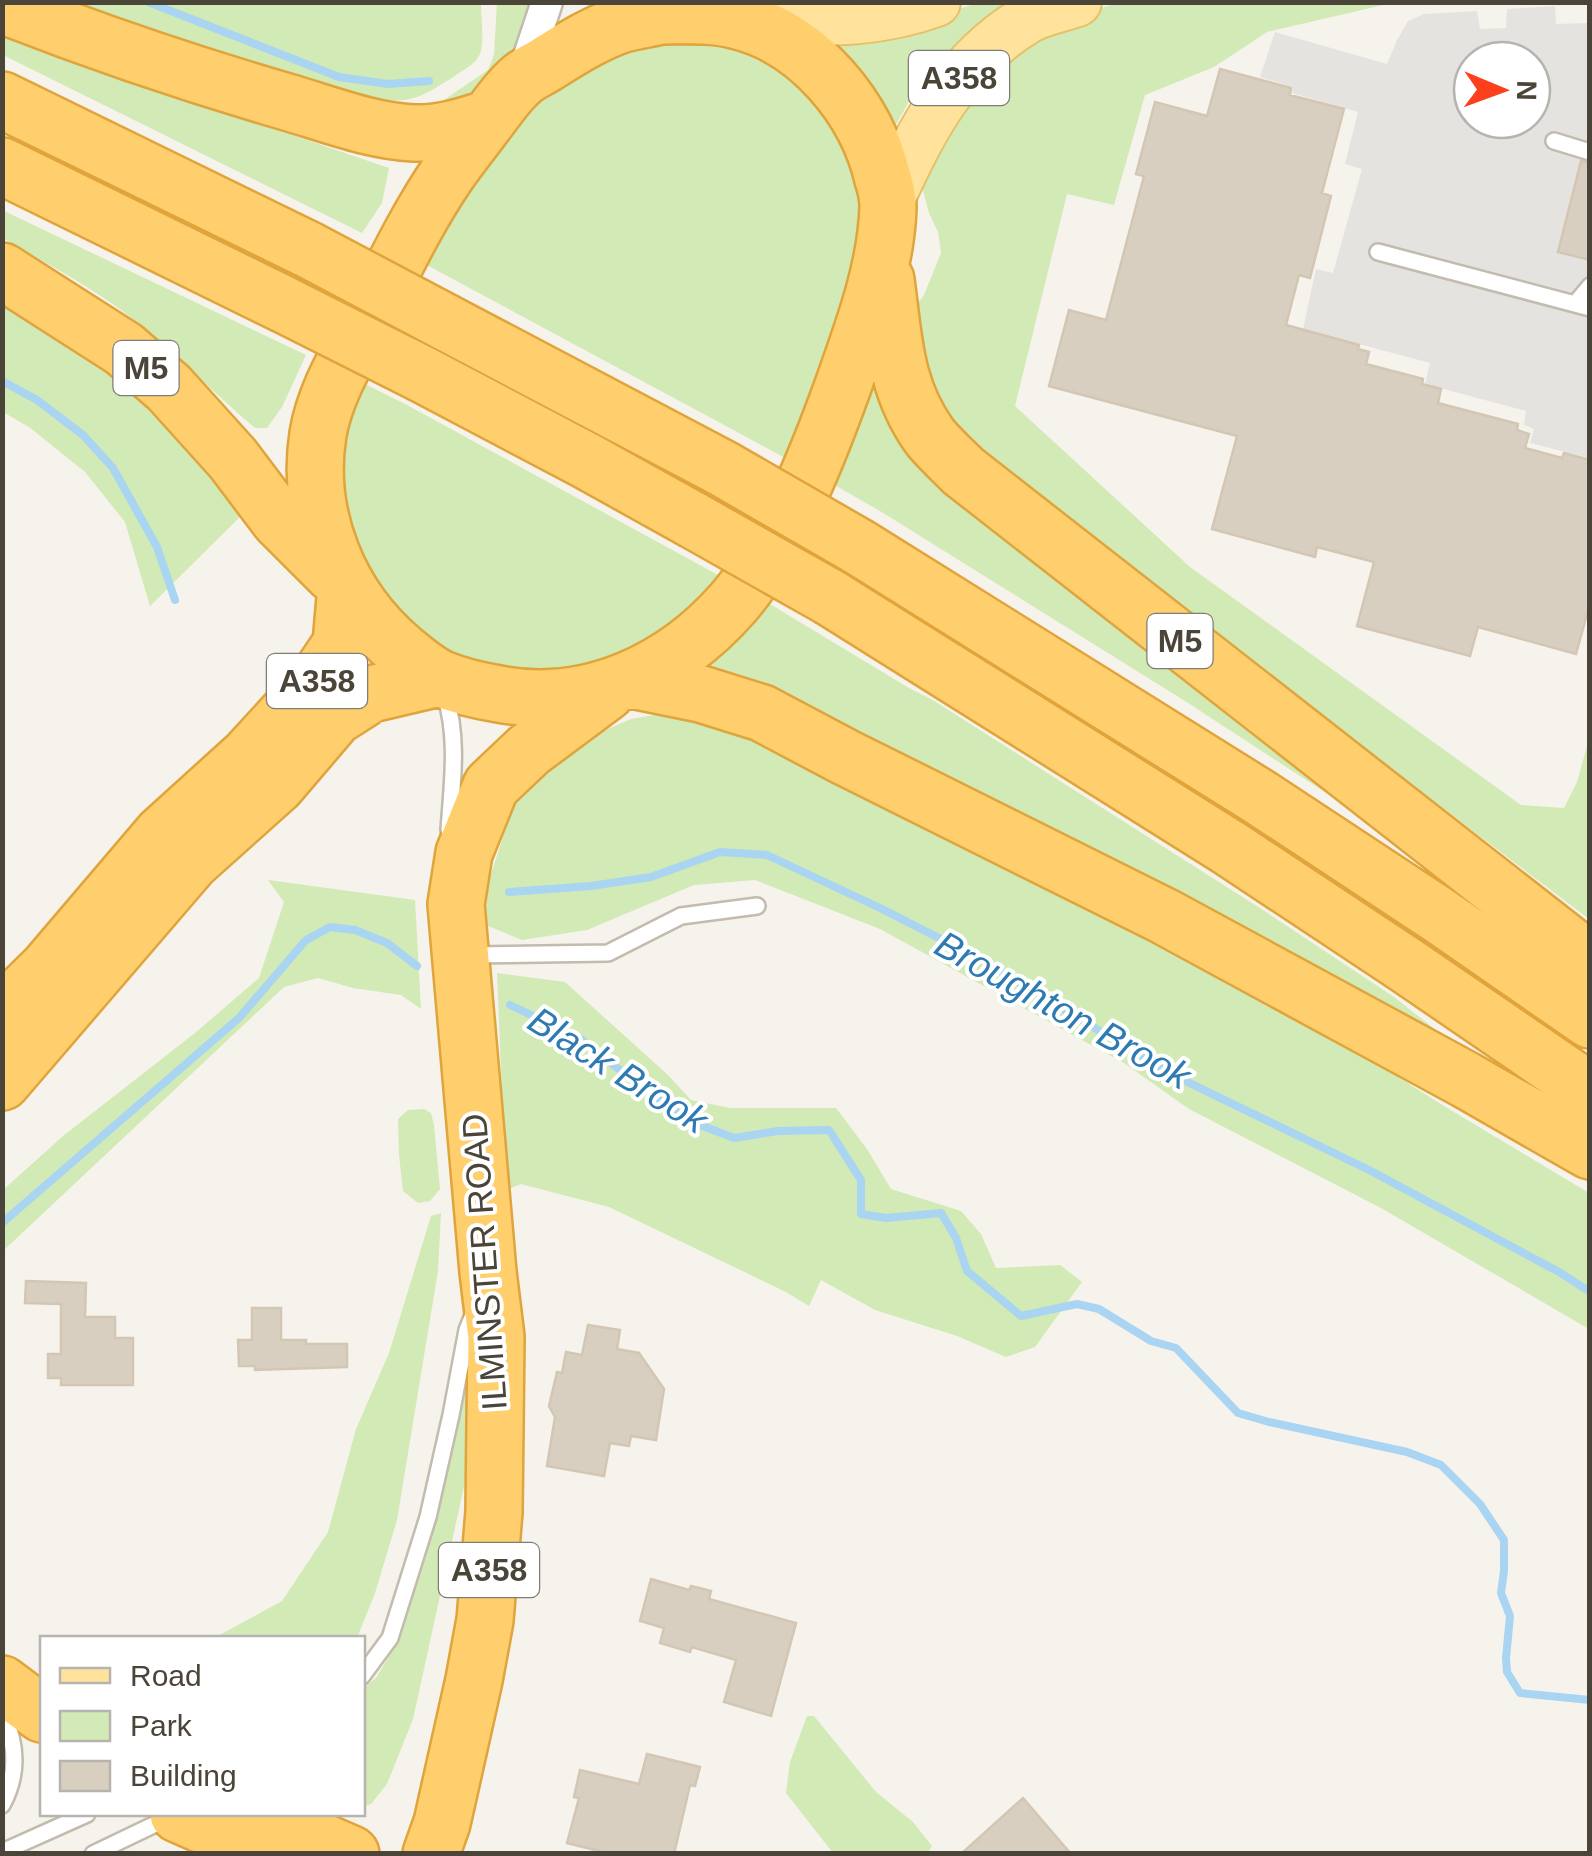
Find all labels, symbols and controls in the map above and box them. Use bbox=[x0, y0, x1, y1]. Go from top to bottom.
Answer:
north arrow bbox=[1452, 40, 1552, 140]
road number: A358 bbox=[909, 51, 1009, 105]
text: N bbox=[1511, 80, 1542, 101]
road number: M5 bbox=[114, 341, 178, 395]
road number: M5 bbox=[1148, 614, 1212, 668]
road number: A358 bbox=[267, 654, 367, 708]
water label: Broughton Brook bbox=[928, 923, 1200, 1098]
water label: Black Brook bbox=[521, 998, 717, 1143]
street label: ILMINSTER ROAD bbox=[454, 1112, 514, 1412]
road number: A358 bbox=[439, 1543, 539, 1597]
legend bbox=[40, 1636, 365, 1816]
text: Road bbox=[130, 1659, 202, 1692]
text: Park bbox=[130, 1709, 193, 1742]
text: Building bbox=[130, 1759, 237, 1792]

